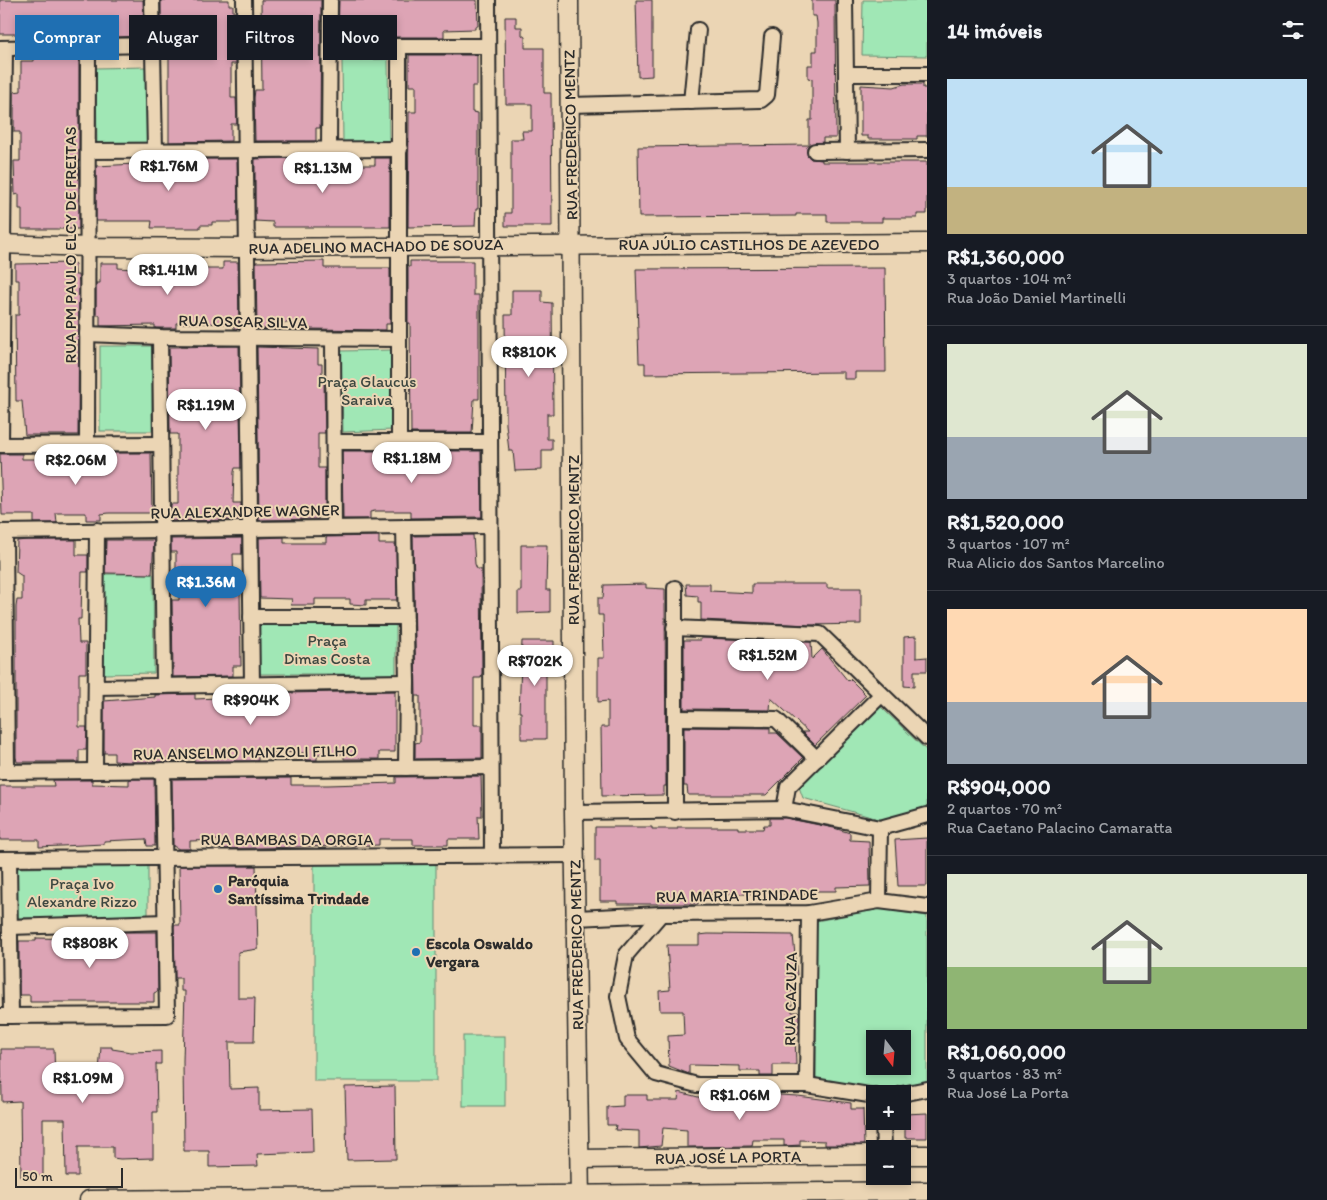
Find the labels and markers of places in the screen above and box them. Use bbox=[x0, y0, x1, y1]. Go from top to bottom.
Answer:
pin: R$1.76M bbox=[123, 150, 215, 192]
pin: R$1.13M bbox=[277, 152, 369, 194]
pin: R$1.41M bbox=[122, 254, 214, 296]
pin: R$810K bbox=[488, 336, 570, 378]
pin: R$1.19M bbox=[160, 388, 252, 431]
pin: R$1.18M bbox=[366, 442, 458, 484]
pin: R$2.06M bbox=[30, 444, 122, 486]
pin: R$1.36M bbox=[160, 566, 252, 608]
pin: R$1.52M bbox=[722, 638, 814, 681]
pin: R$702K bbox=[494, 644, 576, 687]
pin: R$904K bbox=[210, 684, 292, 726]
place label: Paróquia Santíssima Trindade bbox=[228, 871, 369, 908]
marker: Paróquia Santíssima Trindade bbox=[212, 883, 224, 895]
pin: R$808K bbox=[49, 926, 131, 969]
place label: Escola Oswaldo Vergara bbox=[426, 934, 533, 972]
marker: Escola Oswaldo Vergara bbox=[410, 946, 422, 958]
pin: R$1.09M bbox=[37, 1062, 129, 1104]
pin: R$1.06M bbox=[694, 1078, 786, 1121]

